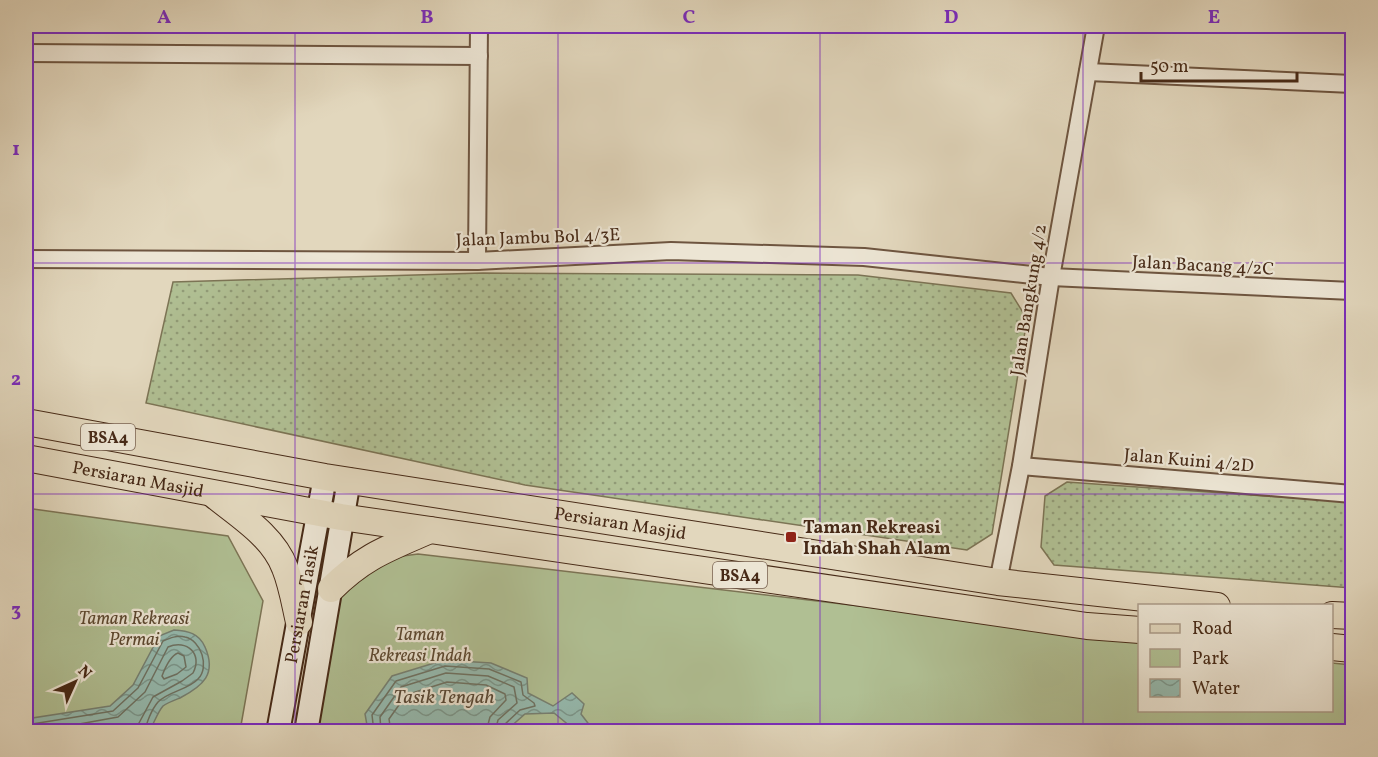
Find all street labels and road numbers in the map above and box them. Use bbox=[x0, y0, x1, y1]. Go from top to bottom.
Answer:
street label: Jalan Jambu Bol 4/3E bbox=[455, 223, 621, 254]
street label: Jalan Bangkung 4/2 bbox=[1005, 223, 1054, 378]
street label: Jalan Bacang 4/2C bbox=[1131, 250, 1275, 283]
road number: BSA4 bbox=[81, 424, 135, 450]
street label: Jalan Kuini 4/2D bbox=[1123, 443, 1255, 480]
street label: Persiaran Masjid bbox=[70, 456, 206, 505]
street label: Persiaran Masjid bbox=[552, 502, 688, 547]
street label: Persiaran Tasik bbox=[280, 543, 326, 666]
road number: BSA4 bbox=[713, 562, 767, 588]

